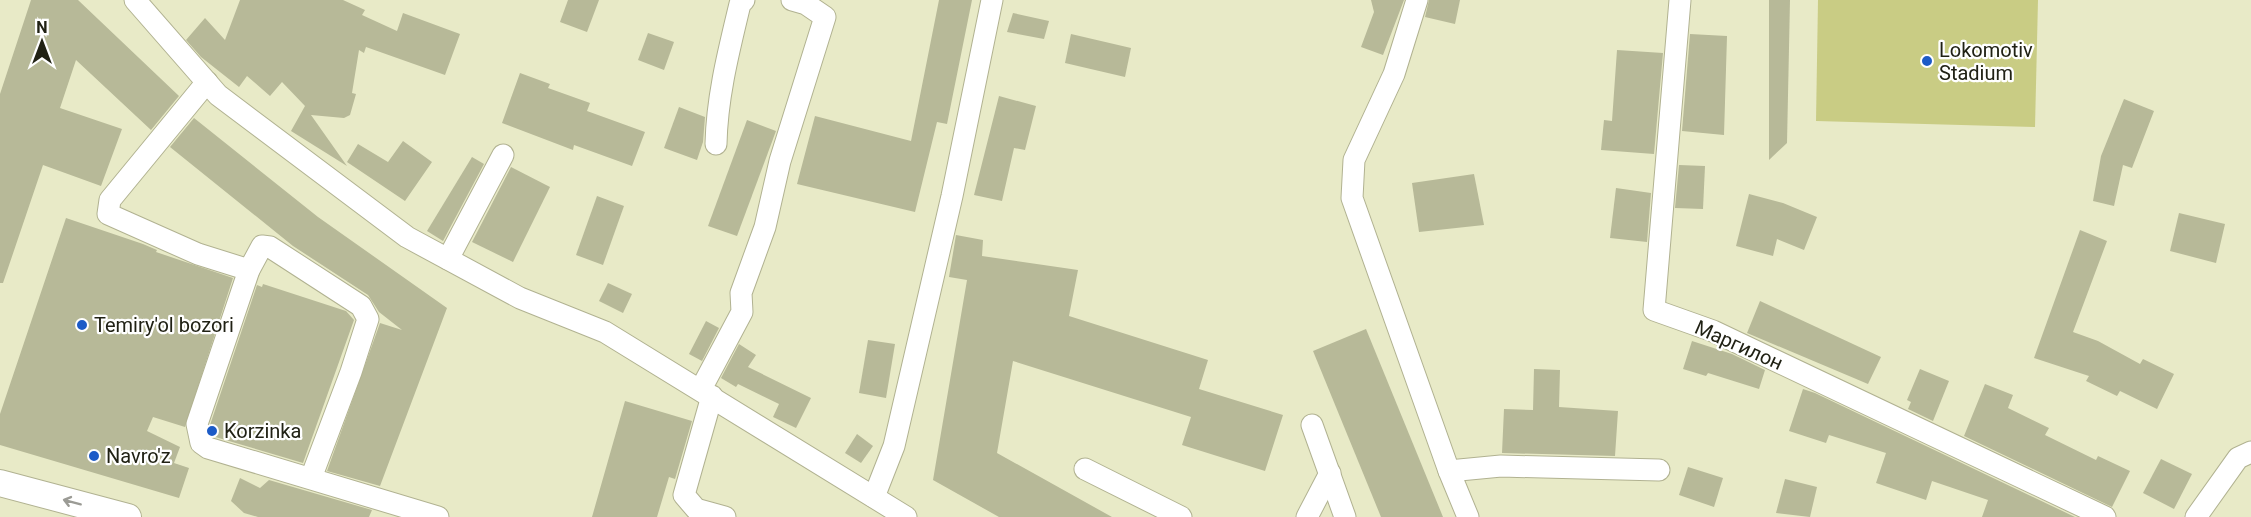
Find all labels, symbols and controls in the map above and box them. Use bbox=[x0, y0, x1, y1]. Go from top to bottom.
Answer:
north arrow bbox=[12, 12, 72, 72]
text: N bbox=[36, 18, 48, 37]
place label: Lokomotiv Stadium bbox=[1939, 38, 2033, 85]
marker: Lokomotiv Stadium bbox=[1920, 54, 1934, 68]
place label: Temiry'ol bozori bbox=[94, 313, 234, 337]
street label: Маргилон bbox=[1691, 315, 1787, 375]
marker: Temiry'ol bozori bbox=[75, 318, 89, 332]
place label: Korzinka bbox=[224, 419, 301, 443]
marker: Korzinka bbox=[205, 424, 219, 438]
place label: Navro'z bbox=[106, 444, 171, 468]
marker: Navro'z bbox=[87, 449, 101, 463]
one-way arrow bbox=[63, 496, 82, 507]

